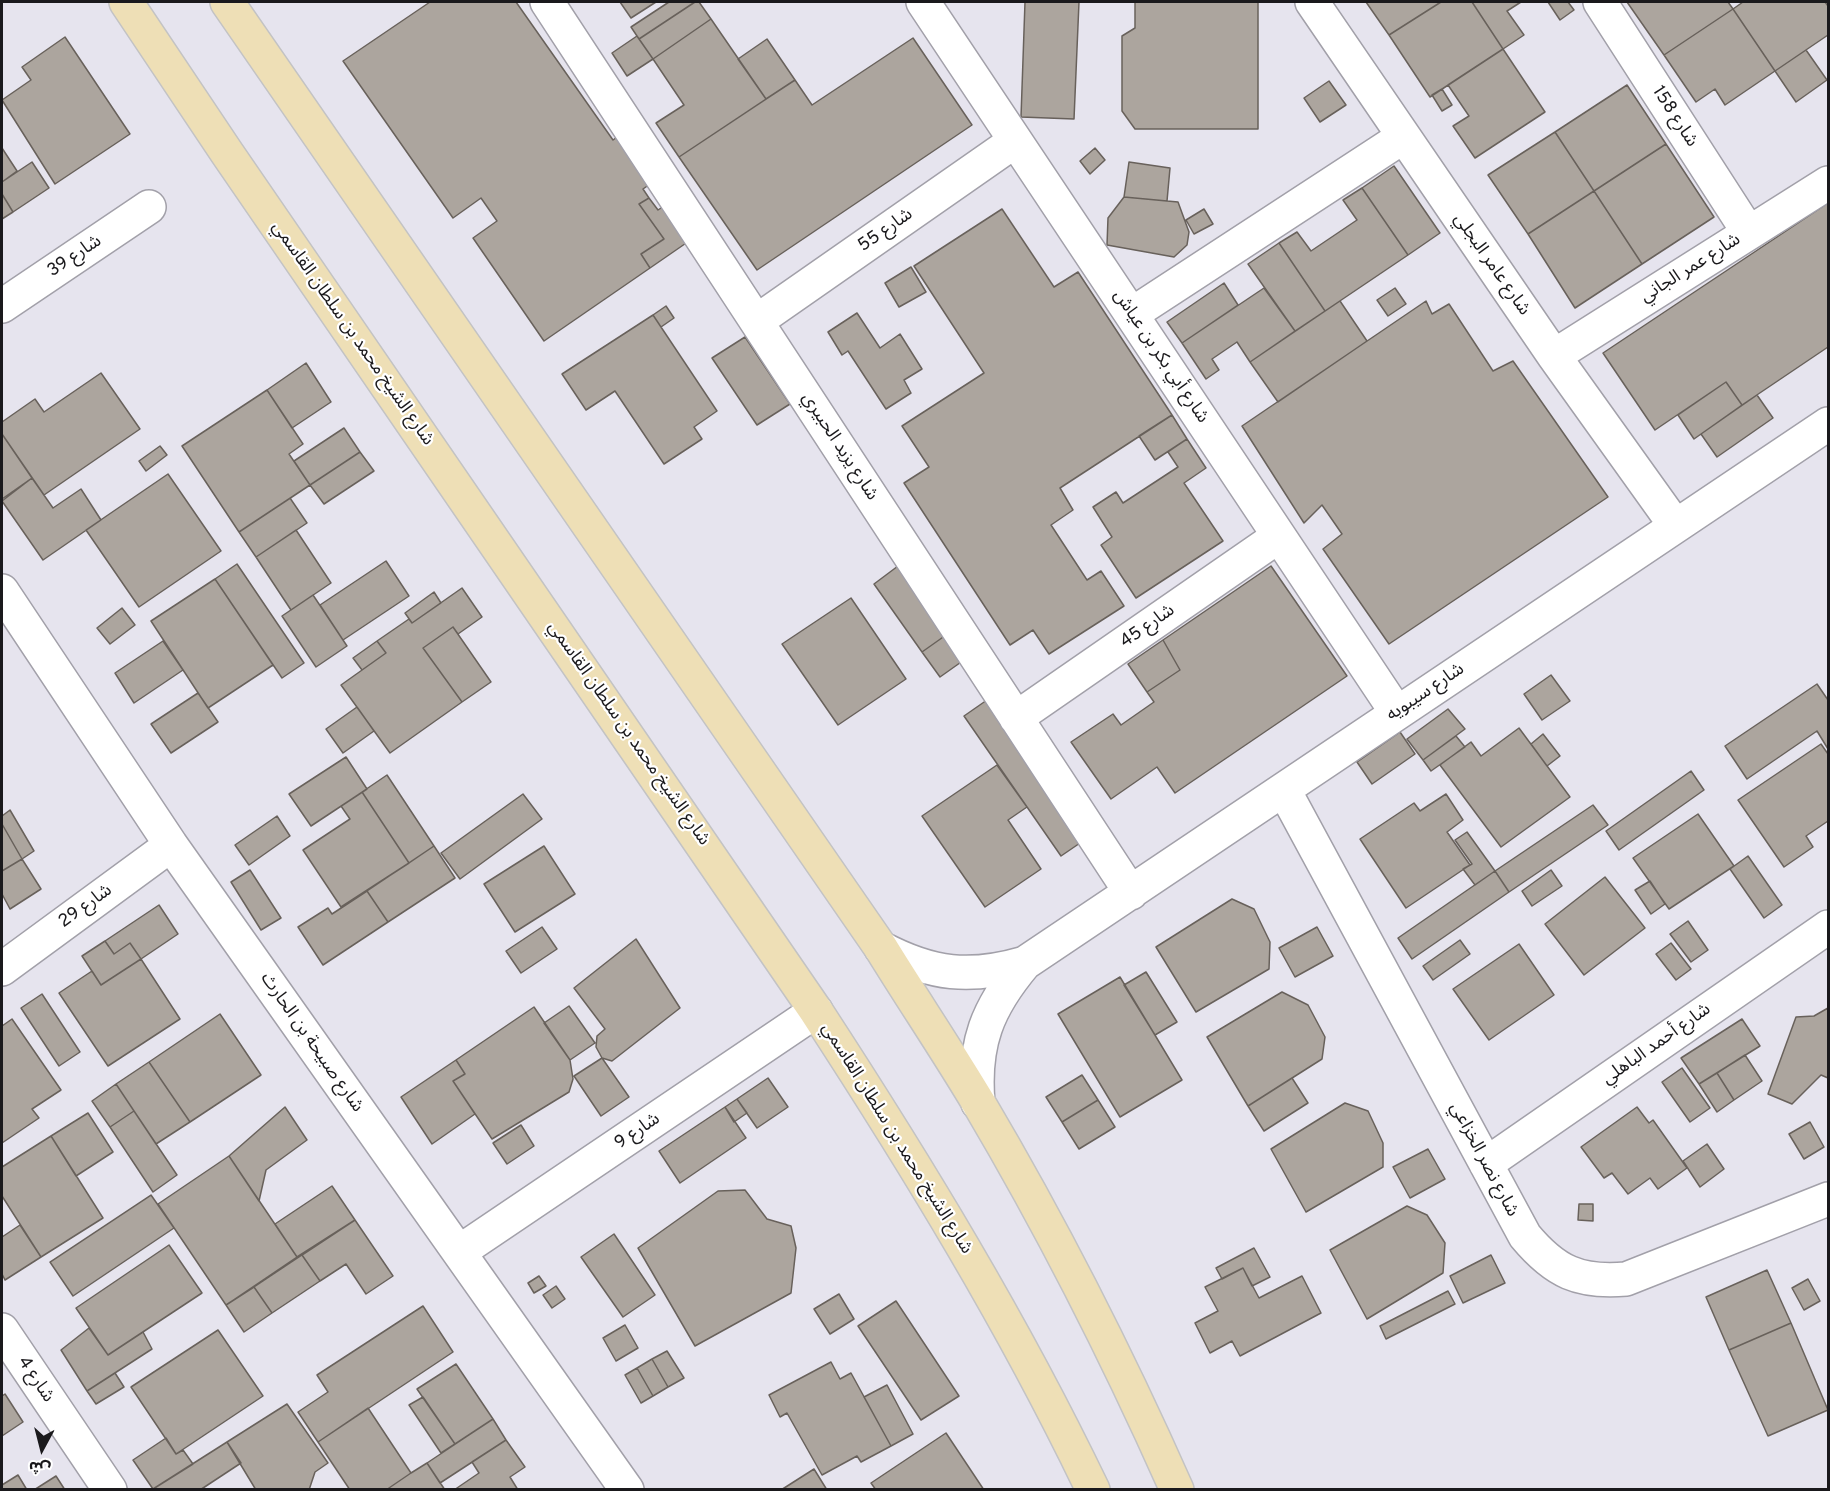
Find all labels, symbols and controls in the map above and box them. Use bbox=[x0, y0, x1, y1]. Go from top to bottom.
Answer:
street label: شارع 158 bbox=[1646, 83, 1702, 151]
street label: شارع 55 bbox=[855, 204, 917, 258]
street label: شارع عامر البجلي bbox=[1448, 210, 1534, 320]
street label: شارع الشيخ محمد بن سلطان القاسمي bbox=[266, 218, 438, 450]
street label: شارع عمر الجاني bbox=[1637, 230, 1745, 308]
street label: شارع 39 bbox=[44, 231, 106, 283]
street label: شارع أبي بكر بن عياش bbox=[1107, 286, 1213, 428]
street label: شارع يزيد الحبيري bbox=[796, 389, 882, 505]
street label: شارع 45 bbox=[1117, 600, 1179, 654]
street label: شارع الشيخ محمد بن سلطان القاسمي bbox=[542, 618, 714, 850]
street label: شارع سيبويه bbox=[1383, 659, 1469, 727]
street label: شارع 29 bbox=[55, 880, 117, 934]
street label: شارع صبيحة بن الحارث bbox=[255, 969, 367, 1117]
street label: شارع أحمد الباهلي bbox=[1598, 1000, 1716, 1090]
street label: شارع الشيخ محمد بن سلطان القاسمي bbox=[816, 1019, 976, 1259]
street label: شارع نصر الخزاعي bbox=[1444, 1099, 1522, 1221]
street label: شارع 9 bbox=[611, 1109, 665, 1155]
street label: شارع 4 bbox=[12, 1353, 58, 1407]
north arrow bbox=[12, 1419, 72, 1479]
text: ش bbox=[28, 1456, 52, 1478]

